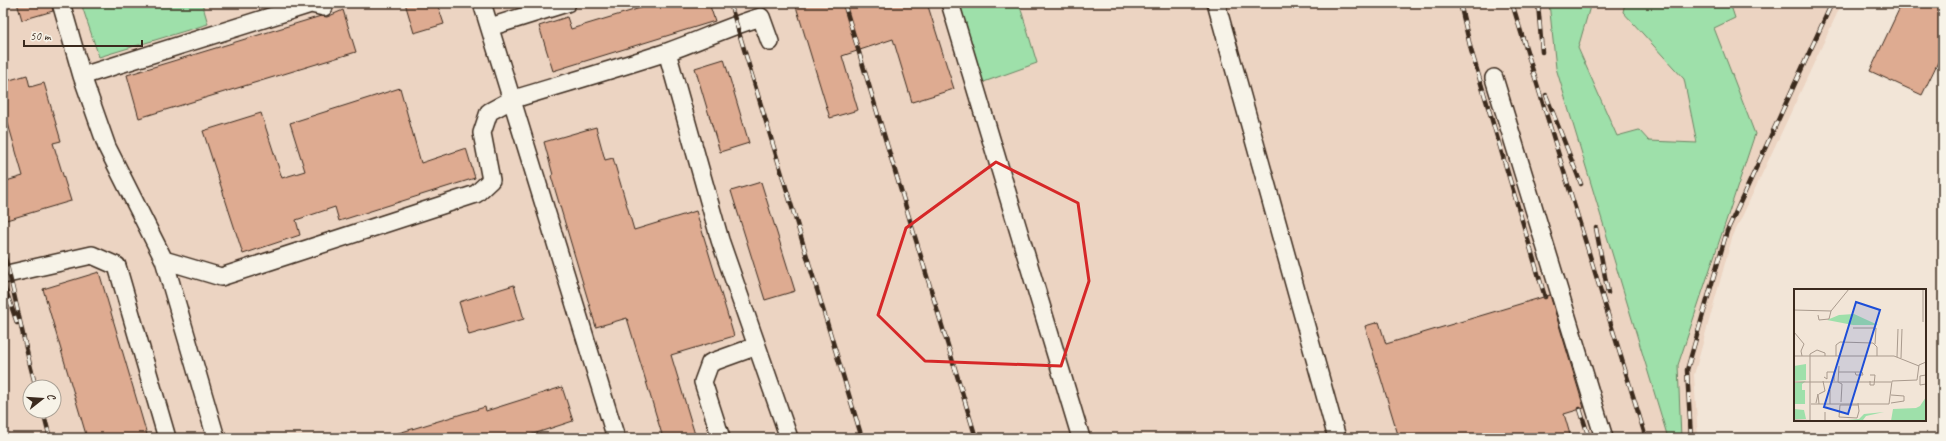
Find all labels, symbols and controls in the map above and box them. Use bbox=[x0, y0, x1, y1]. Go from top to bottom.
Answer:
scale bar bbox=[24, 22, 142, 48]
text: 50 m bbox=[30, 28, 52, 44]
inset map bbox=[1794, 289, 1926, 421]
north arrow bbox=[22, 379, 62, 419]
text: С bbox=[44, 391, 60, 402]

